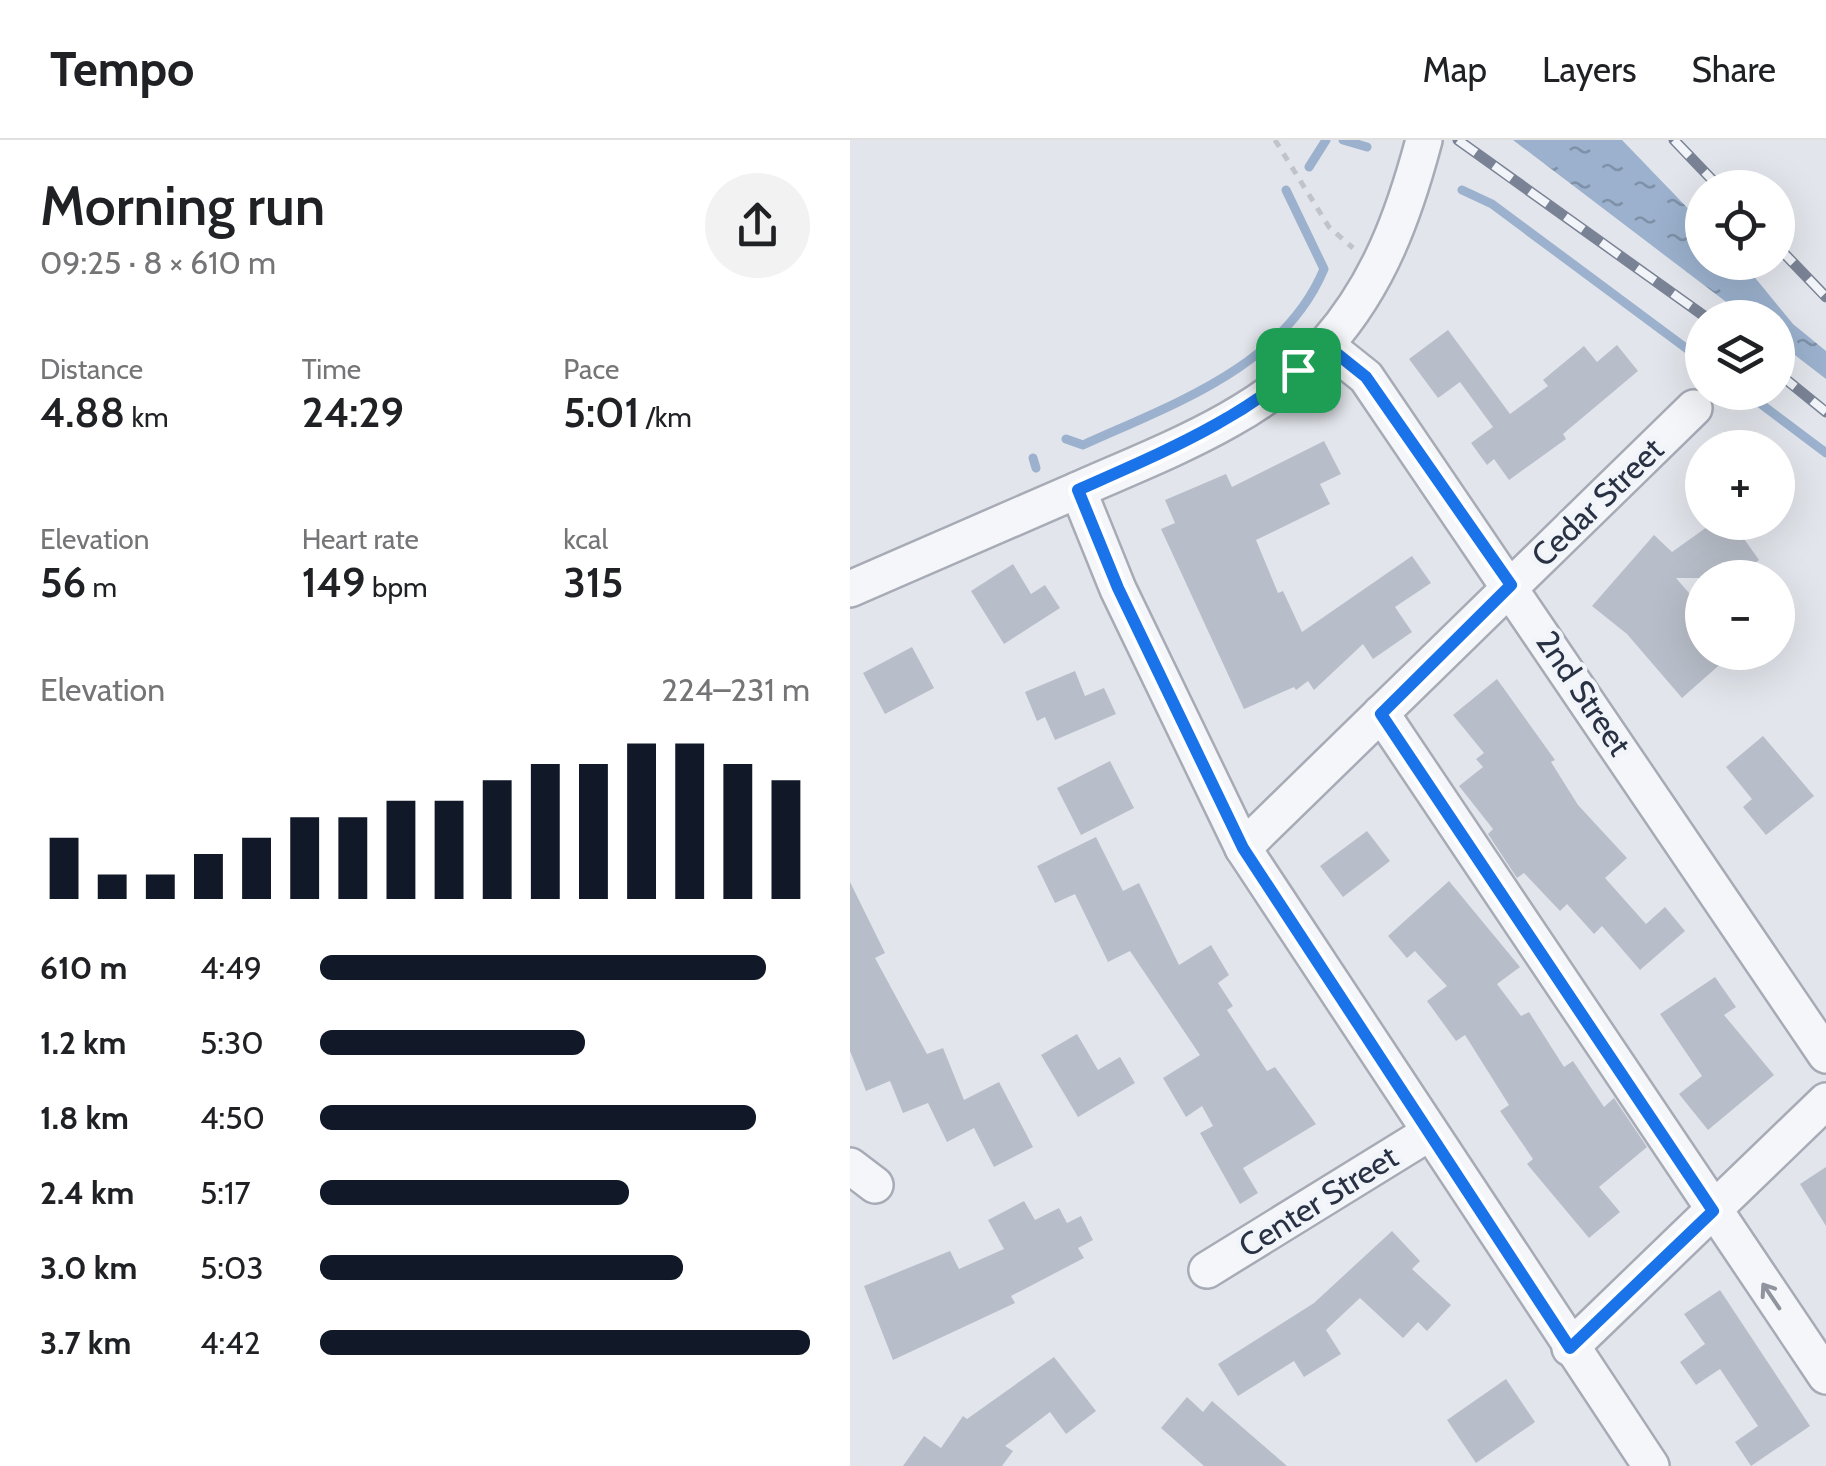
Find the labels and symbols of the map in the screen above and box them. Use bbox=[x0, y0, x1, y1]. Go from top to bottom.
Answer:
pin bbox=[1256, 328, 1341, 413]
street label: Cedar Street bbox=[1523, 429, 1671, 574]
street label: 2nd Street bbox=[1528, 623, 1640, 763]
street label: Center Street bbox=[1231, 1137, 1405, 1265]
one-way arrow bbox=[1760, 1283, 1781, 1310]

